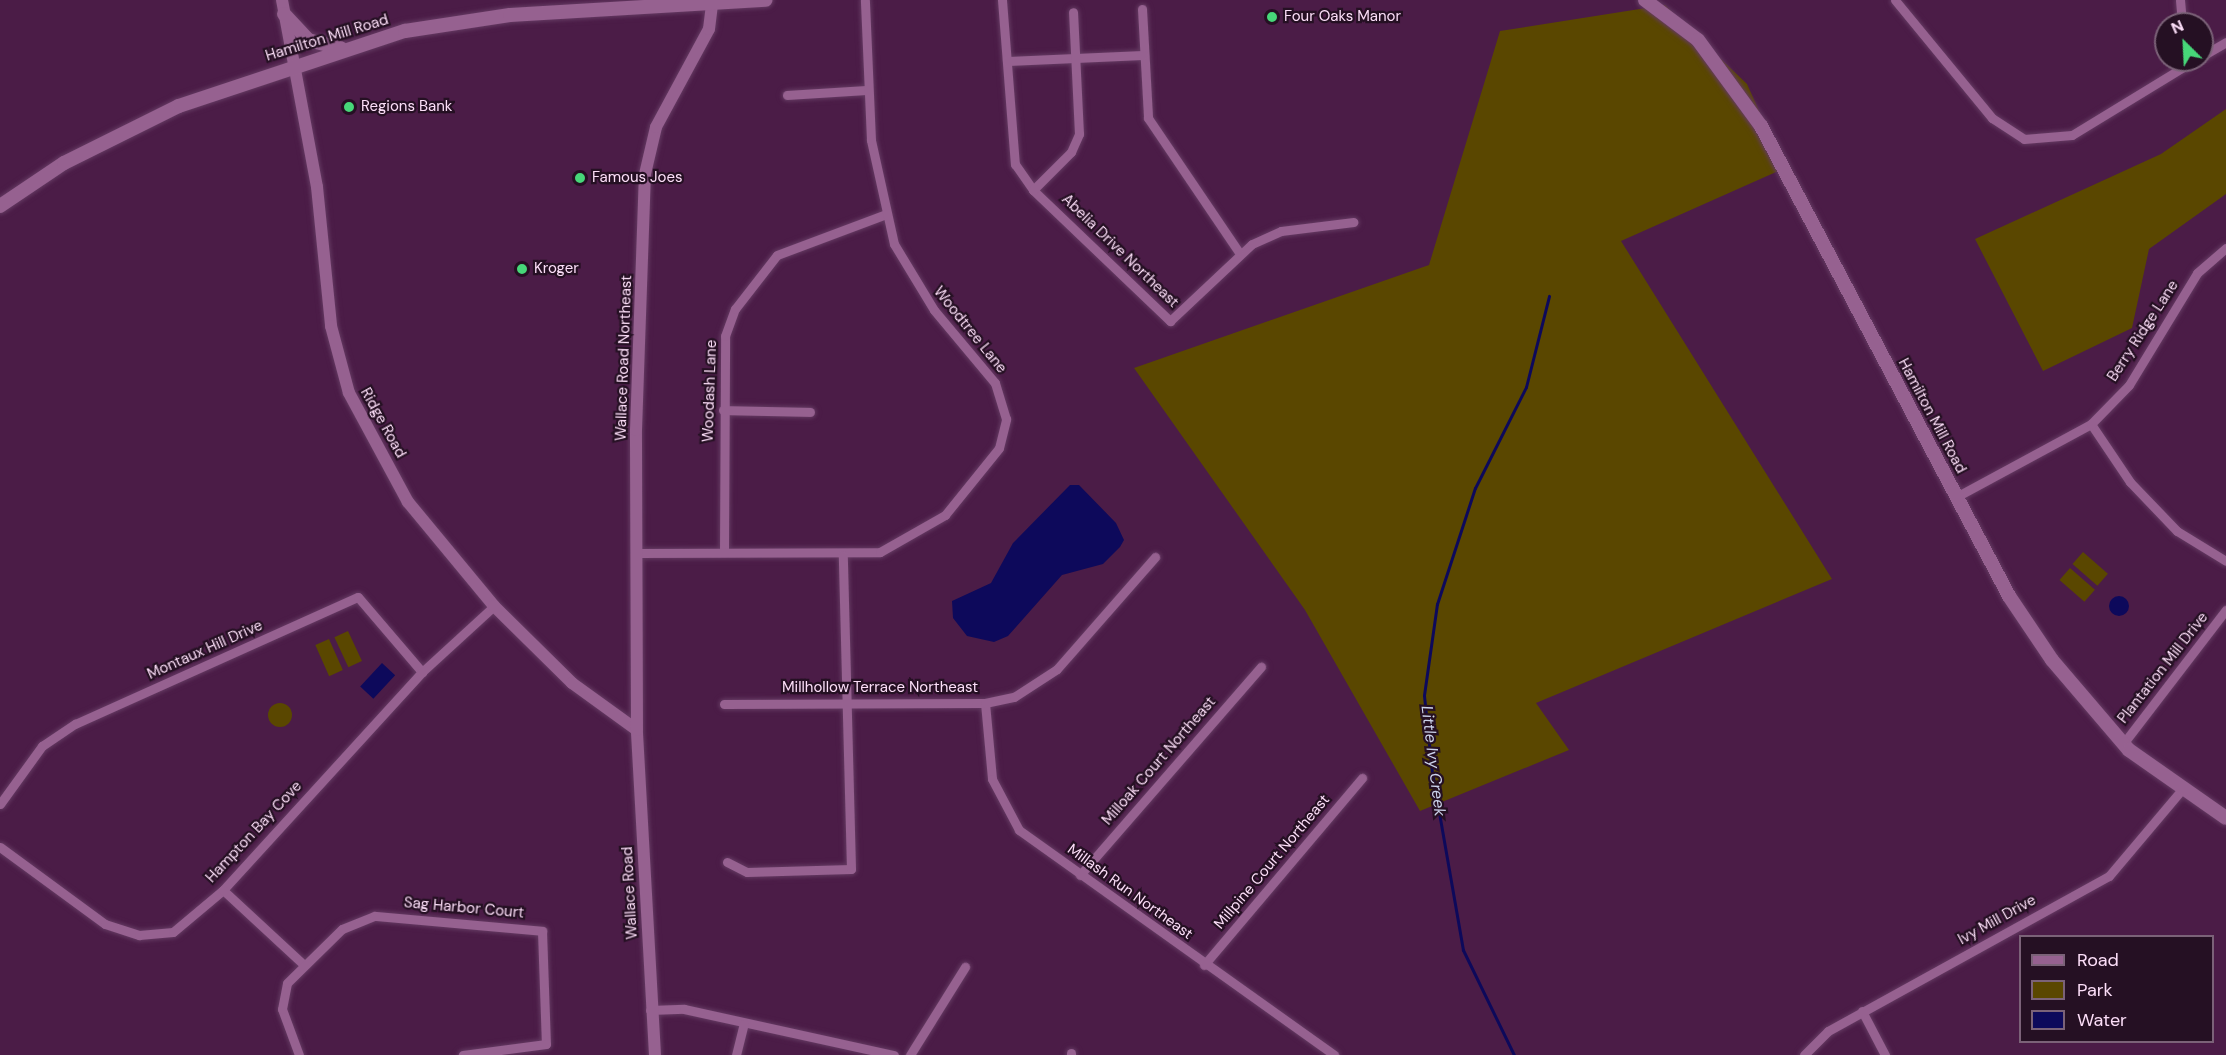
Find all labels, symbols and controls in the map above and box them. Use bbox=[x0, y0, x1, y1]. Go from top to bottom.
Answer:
place label: Four Oaks Manor bbox=[1284, 8, 1401, 26]
marker: Four Oaks Manor bbox=[1265, 10, 1279, 24]
street label: Hamilton Mill Road bbox=[263, 11, 391, 65]
north arrow bbox=[2154, 12, 2214, 72]
text: N bbox=[2168, 15, 2187, 39]
place label: Regions Bank bbox=[361, 98, 452, 116]
marker: Regions Bank bbox=[342, 100, 356, 114]
place label: Famous Joes bbox=[592, 169, 683, 187]
marker: Famous Joes bbox=[573, 171, 587, 185]
street label: Abelia Drive Northeast bbox=[1058, 190, 1182, 312]
place label: Kroger bbox=[534, 260, 579, 278]
marker: Kroger bbox=[515, 262, 529, 276]
street label: Wallace Road Northeast bbox=[612, 275, 636, 441]
street label: Berry Ridge Lane bbox=[2104, 277, 2182, 385]
street label: Woodtree Lane bbox=[930, 283, 1010, 377]
street label: Woodash Lane bbox=[699, 339, 721, 443]
street label: Hamilton Mill Road bbox=[1894, 355, 1970, 477]
street label: Ridge Road bbox=[356, 385, 410, 461]
street label: Plantation Mill Drive bbox=[2114, 609, 2212, 727]
street label: Montaux Hill Drive bbox=[145, 617, 265, 683]
street label: Millhollow Terrace Northeast bbox=[782, 679, 978, 697]
street label: Milloak Court Northeast bbox=[1098, 693, 1220, 829]
water label: Little Ivy Creek bbox=[1417, 705, 1449, 817]
street label: Hampton Bay Cove bbox=[202, 777, 306, 887]
street label: Millpine Court Northeast bbox=[1211, 791, 1333, 933]
street label: Millash Run Northeast bbox=[1064, 841, 1196, 943]
street label: Wallace Road bbox=[619, 846, 641, 940]
street label: Ivy Mill Drive bbox=[1955, 891, 2039, 949]
street label: Sag Harbor Court bbox=[403, 894, 525, 922]
legend bbox=[2019, 935, 2214, 1043]
text: Road bbox=[2077, 948, 2119, 972]
text: Park bbox=[2077, 978, 2113, 1002]
text: Water bbox=[2077, 1008, 2127, 1032]

